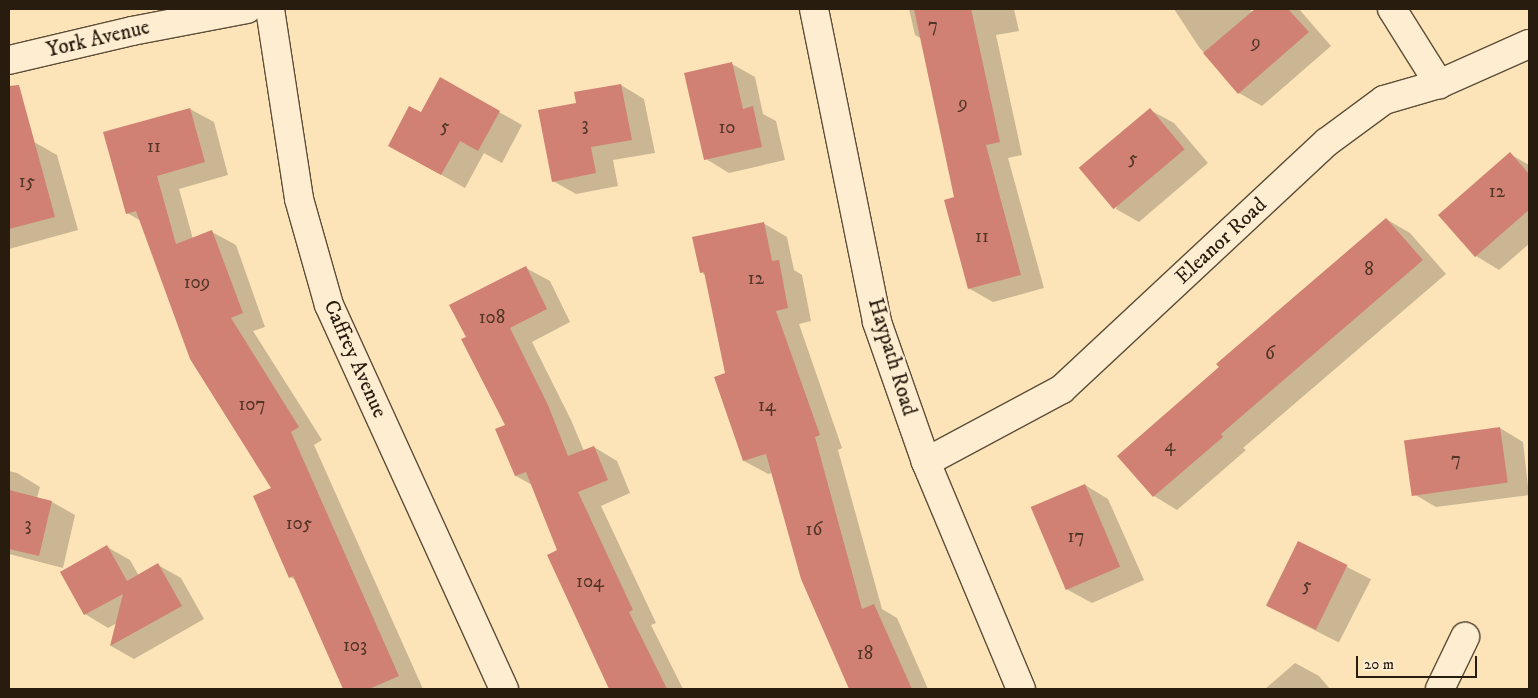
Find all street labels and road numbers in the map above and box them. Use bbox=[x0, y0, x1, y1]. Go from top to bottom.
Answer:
street label: York Avenue bbox=[44, 15, 152, 63]
street label: Eleanor Road bbox=[1170, 192, 1272, 290]
street label: Haypath Road bbox=[862, 295, 922, 419]
street label: Caffrey Avenue bbox=[318, 296, 392, 422]

